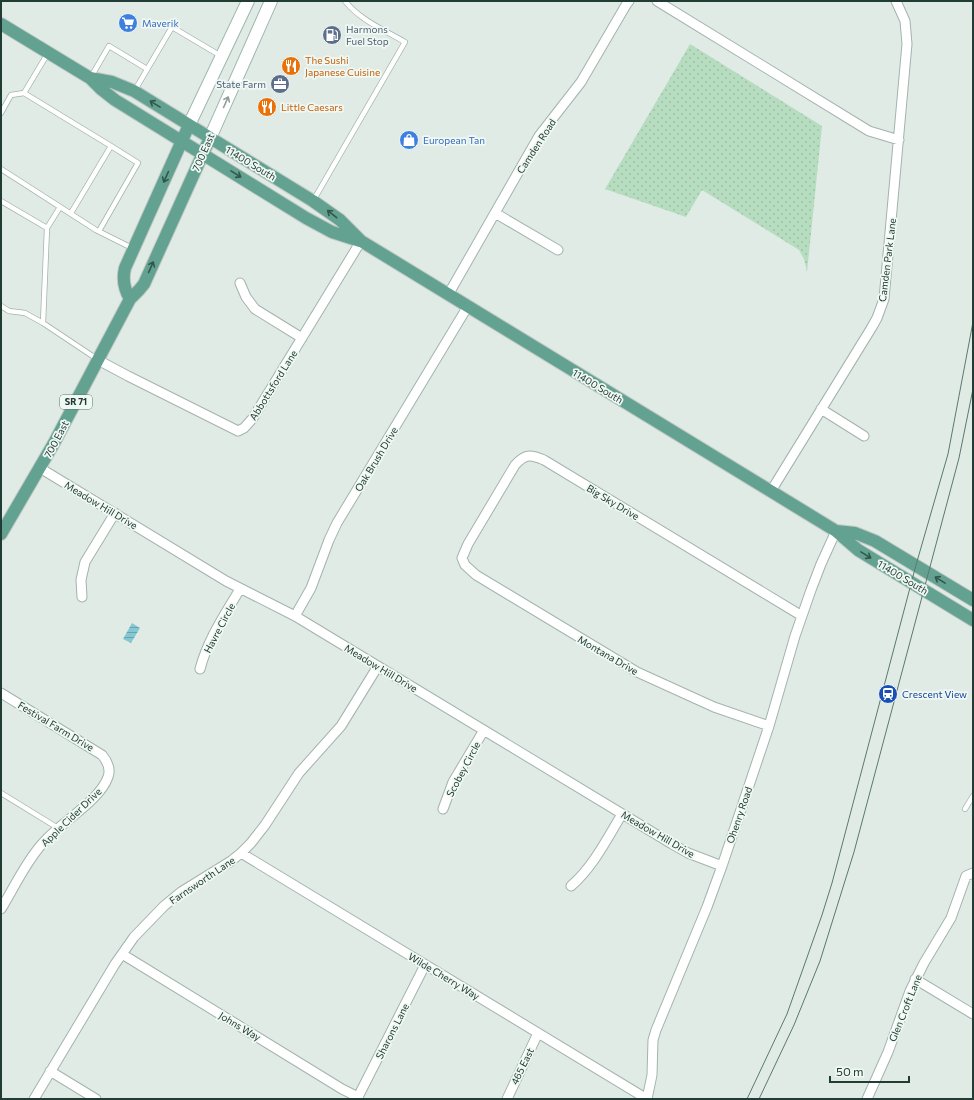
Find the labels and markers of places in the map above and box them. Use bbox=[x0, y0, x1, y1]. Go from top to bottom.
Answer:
supermarket icon: Maverik bbox=[117, 12, 139, 34]
place label: Maverik bbox=[142, 17, 179, 29]
place label: Harmons Fuel Stop bbox=[346, 23, 389, 47]
fuel station icon: Harmons Fuel Stop bbox=[321, 24, 343, 46]
place label: The Sushi Japanese Cuisine bbox=[305, 54, 380, 78]
restaurant icon: The Sushi Japanese Cuisine bbox=[280, 55, 302, 77]
office icon: State Farm bbox=[269, 73, 291, 95]
place label: State Farm bbox=[216, 78, 266, 90]
restaurant icon: Little Caesars bbox=[256, 96, 278, 118]
place label: Little Caesars bbox=[281, 101, 343, 113]
shop icon: European Tan bbox=[398, 129, 420, 151]
place label: European Tan bbox=[423, 134, 485, 146]
station icon: Crescent View bbox=[877, 683, 899, 705]
place label: Crescent View bbox=[902, 688, 967, 700]

